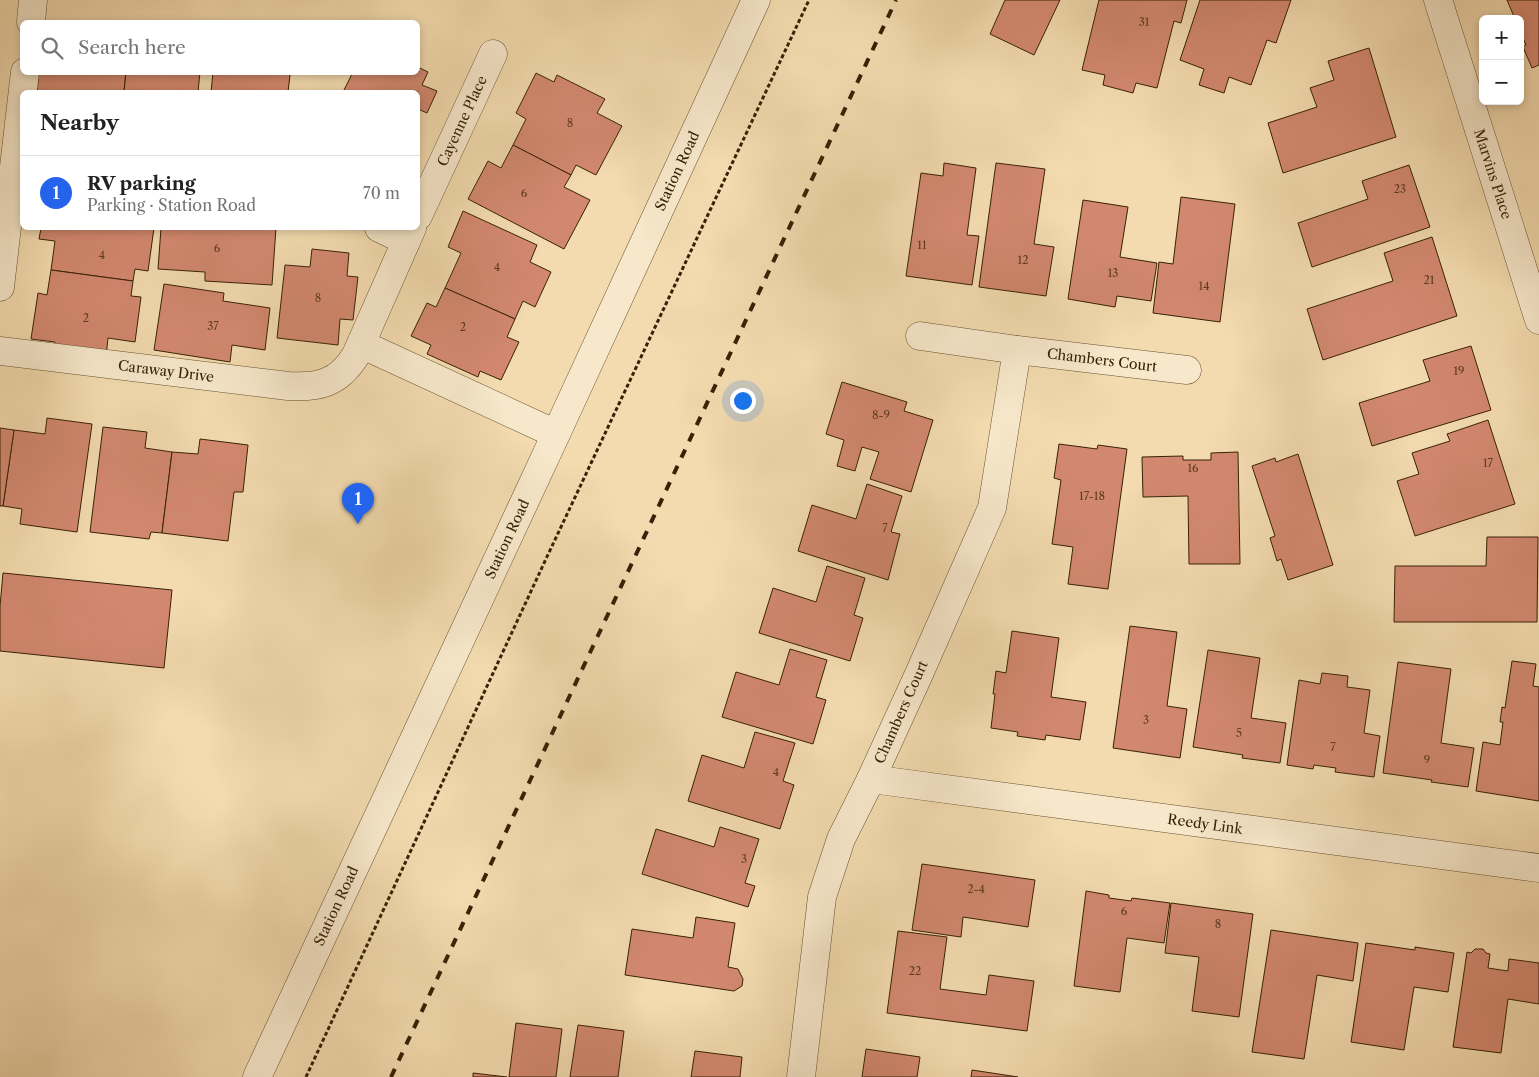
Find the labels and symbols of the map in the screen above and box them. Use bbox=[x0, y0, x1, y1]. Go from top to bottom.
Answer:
house number: 31 bbox=[1139, 15, 1150, 29]
street label: Cayenne Place bbox=[433, 73, 491, 169]
house number: 8 bbox=[567, 116, 573, 130]
street label: Marvins Place bbox=[1470, 127, 1516, 221]
street label: Station Road bbox=[651, 128, 703, 214]
house number: 23 bbox=[1394, 182, 1406, 196]
house number: 6 bbox=[521, 186, 528, 200]
house number: 11 bbox=[917, 238, 927, 252]
house number: 6 bbox=[214, 241, 221, 255]
house number: 4 bbox=[99, 248, 105, 262]
house number: 12 bbox=[1018, 253, 1028, 267]
house number: 4 bbox=[494, 260, 500, 274]
house number: 13 bbox=[1108, 266, 1118, 280]
house number: 21 bbox=[1424, 273, 1435, 287]
house number: 14 bbox=[1199, 279, 1209, 293]
house number: 8 bbox=[315, 291, 321, 305]
house number: 2 bbox=[83, 311, 89, 325]
house number: 37 bbox=[207, 319, 219, 333]
house number: 2 bbox=[460, 320, 466, 334]
street label: Chambers Court bbox=[1046, 344, 1158, 376]
street label: Caraway Drive bbox=[117, 356, 215, 386]
house number: 19 bbox=[1453, 364, 1465, 378]
your location bbox=[730, 388, 756, 414]
house number: 8-9 bbox=[872, 408, 890, 422]
house number: 17 bbox=[1483, 456, 1494, 470]
house number: 16 bbox=[1187, 461, 1199, 475]
pin: 1 bbox=[342, 483, 374, 524]
house number: 17-18 bbox=[1079, 489, 1105, 503]
street label: Station Road bbox=[481, 496, 533, 582]
house number: 7 bbox=[882, 521, 888, 535]
street label: Chambers Court bbox=[870, 658, 932, 766]
house number: 3 bbox=[1143, 713, 1149, 727]
house number: 5 bbox=[1236, 726, 1242, 740]
house number: 7 bbox=[1330, 740, 1336, 754]
house number: 9 bbox=[1424, 753, 1430, 767]
house number: 4 bbox=[773, 765, 779, 779]
street label: Reedy Link bbox=[1166, 810, 1245, 838]
house number: 3 bbox=[741, 852, 747, 866]
street label: Station Road bbox=[310, 863, 362, 949]
house number: 2-4 bbox=[967, 882, 985, 896]
house number: 6 bbox=[1121, 904, 1128, 918]
house number: 8 bbox=[1215, 917, 1221, 931]
house number: 22 bbox=[909, 964, 921, 978]

